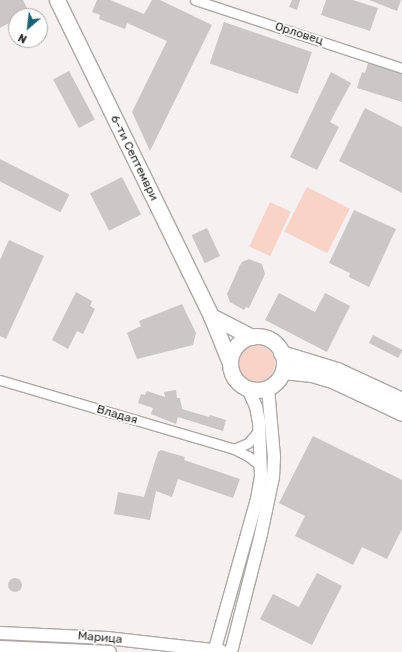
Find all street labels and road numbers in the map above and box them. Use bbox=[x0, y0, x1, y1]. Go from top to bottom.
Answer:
street label: Орловец bbox=[273, 19, 325, 49]
street label: 6-ти Септември bbox=[107, 113, 161, 203]
street label: Владая bbox=[95, 402, 139, 428]
street label: Марица bbox=[77, 629, 123, 647]

